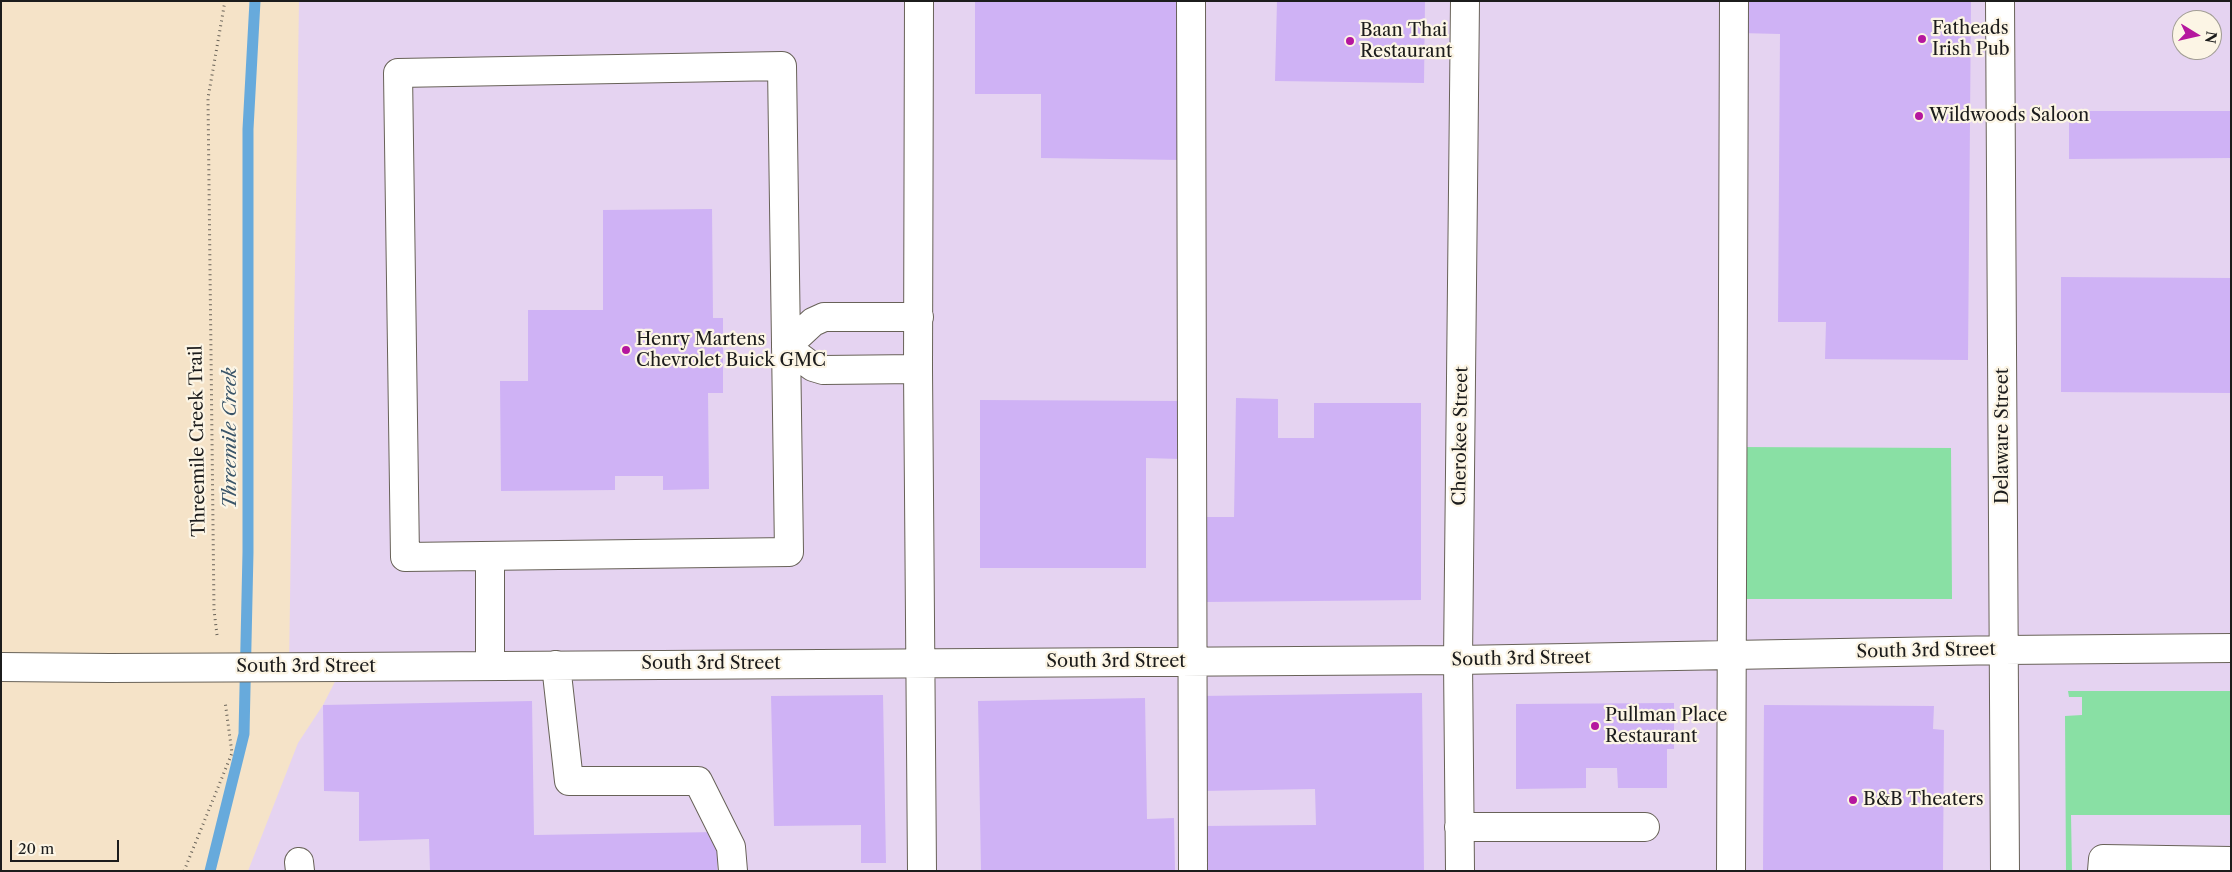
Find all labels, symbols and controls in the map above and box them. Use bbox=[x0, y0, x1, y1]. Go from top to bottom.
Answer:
north arrow bbox=[2172, 10, 2222, 60]
place label: Fatheads Irish Pub bbox=[1932, 18, 2010, 60]
place label: Baan Thai Restaurant bbox=[1360, 20, 1452, 62]
text: N bbox=[2201, 30, 2221, 45]
marker: Fatheads Irish Pub bbox=[1916, 33, 1928, 45]
marker: Baan Thai Restaurant bbox=[1344, 35, 1356, 47]
place label: Wildwoods Saloon bbox=[1929, 105, 2089, 127]
marker: Wildwoods Saloon bbox=[1913, 110, 1925, 122]
place label: Henry Martens Chevrolet Buick GMC bbox=[636, 329, 826, 372]
marker: Henry Martens Chevrolet Buick GMC bbox=[620, 344, 632, 356]
street label: Threemile Creek Trail bbox=[186, 345, 210, 537]
street label: Cherokee Street bbox=[1449, 366, 1473, 506]
water label: Threemile Creek bbox=[220, 367, 242, 509]
street label: Delaware Street bbox=[1992, 368, 2014, 504]
street label: South 3rd Street bbox=[1856, 639, 1996, 663]
street label: South 3rd Street bbox=[1451, 647, 1591, 671]
street label: South 3rd Street bbox=[1046, 651, 1186, 673]
street label: South 3rd Street bbox=[641, 653, 781, 675]
street label: South 3rd Street bbox=[236, 656, 376, 678]
place label: Pullman Place Restaurant bbox=[1605, 705, 1727, 748]
marker: Pullman Place Restaurant bbox=[1589, 720, 1601, 732]
place label: B&B Theaters bbox=[1863, 789, 1984, 811]
marker: B&B Theaters bbox=[1847, 794, 1859, 806]
scale bar bbox=[12, 830, 121, 862]
text: 20 m bbox=[18, 839, 54, 858]

